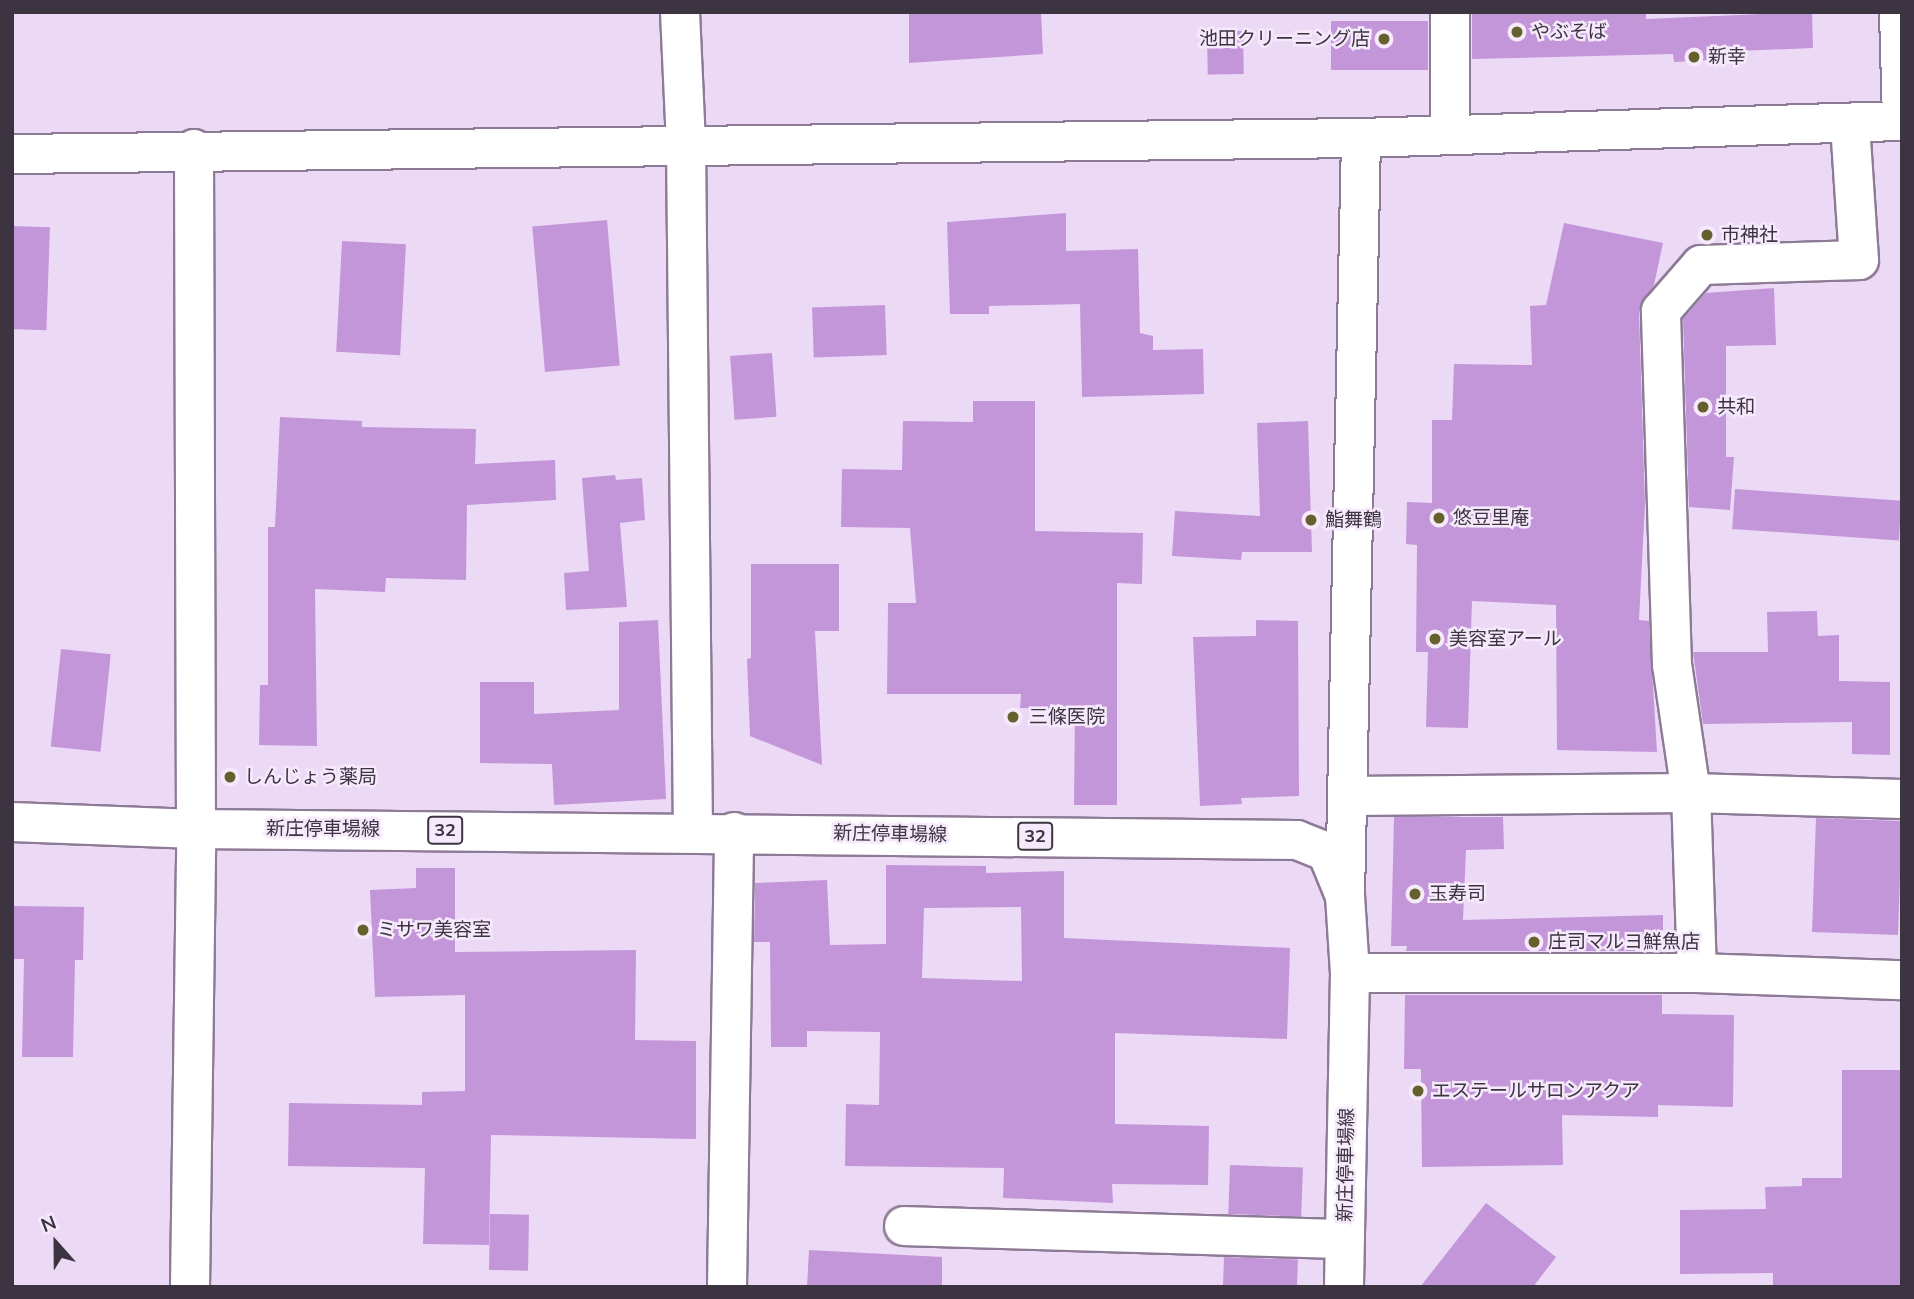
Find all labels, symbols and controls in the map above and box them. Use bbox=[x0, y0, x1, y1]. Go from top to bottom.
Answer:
place label: やぶそば bbox=[1531, 21, 1607, 43]
marker: やぶそば bbox=[1509, 24, 1525, 40]
place label: 池田クリーニング店 bbox=[1199, 28, 1370, 50]
marker: 池田クリーニング店 bbox=[1376, 31, 1392, 47]
place label: 新幸 bbox=[1708, 46, 1746, 68]
marker: 新幸 bbox=[1686, 49, 1702, 65]
place label: 市神社 bbox=[1721, 224, 1778, 246]
marker: 市神社 bbox=[1699, 227, 1715, 243]
place label: 共和 bbox=[1717, 396, 1755, 418]
marker: 共和 bbox=[1695, 399, 1711, 415]
place label: 悠豆里庵 bbox=[1453, 507, 1529, 529]
place label: 鮨舞鶴 bbox=[1325, 509, 1382, 531]
marker: 悠豆里庵 bbox=[1431, 510, 1447, 526]
marker: 鮨舞鶴 bbox=[1303, 512, 1319, 528]
place label: 美容室アール bbox=[1449, 628, 1562, 650]
marker: 美容室アール bbox=[1427, 631, 1443, 647]
place label: 三條医院 bbox=[1029, 706, 1105, 728]
marker: 三條医院 bbox=[1003, 707, 1023, 727]
place label: しんじょう薬局 bbox=[244, 766, 377, 788]
marker: しんじょう薬局 bbox=[222, 769, 238, 785]
road number: 32 bbox=[426, 816, 464, 844]
street label: 新庄停車場線 bbox=[266, 818, 380, 840]
street label: 新庄停車場線 bbox=[833, 822, 947, 846]
road number: 32 bbox=[1016, 822, 1054, 850]
place label: 玉寿司 bbox=[1429, 883, 1486, 905]
marker: 玉寿司 bbox=[1407, 886, 1423, 902]
place label: ミサワ美容室 bbox=[377, 919, 491, 941]
marker: ミサワ美容室 bbox=[355, 922, 371, 938]
place label: 庄司マルヨ鮮魚店 bbox=[1548, 931, 1700, 953]
marker: 庄司マルヨ鮮魚店 bbox=[1526, 934, 1542, 950]
place label: エステールサロンアクア bbox=[1432, 1080, 1641, 1102]
marker: エステールサロンアクア bbox=[1410, 1083, 1426, 1099]
street label: 新庄停車場線 bbox=[1334, 1108, 1358, 1222]
north arrow bbox=[21, 1208, 91, 1278]
text: N bbox=[37, 1210, 59, 1237]

